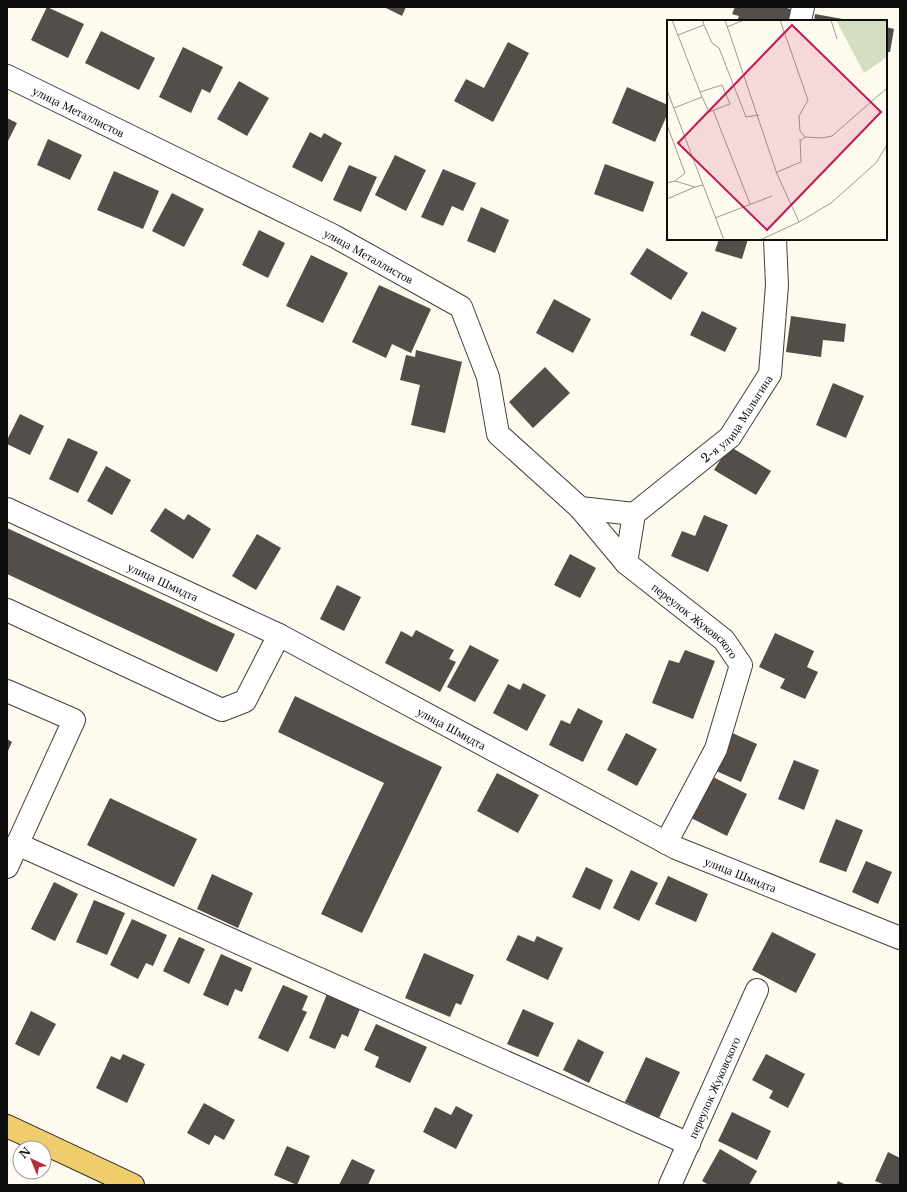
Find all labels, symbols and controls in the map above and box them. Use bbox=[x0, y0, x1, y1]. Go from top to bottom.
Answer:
inset map bbox=[667, 20, 887, 240]
street label: улица Металлистов bbox=[31, 82, 127, 140]
street label: улица Металлистов bbox=[322, 225, 417, 287]
street label: 2-я улица Малыгина bbox=[697, 371, 776, 465]
street label: улица Шмидта bbox=[125, 559, 201, 604]
street label: переулок Жуковского bbox=[649, 579, 742, 661]
street label: улица Шмидта bbox=[415, 703, 490, 753]
street label: улица Шмидта bbox=[703, 853, 779, 895]
street label: переулок Жуковского bbox=[684, 1034, 743, 1140]
north arrow bbox=[12, 1140, 52, 1180]
text: N bbox=[16, 1144, 34, 1161]

